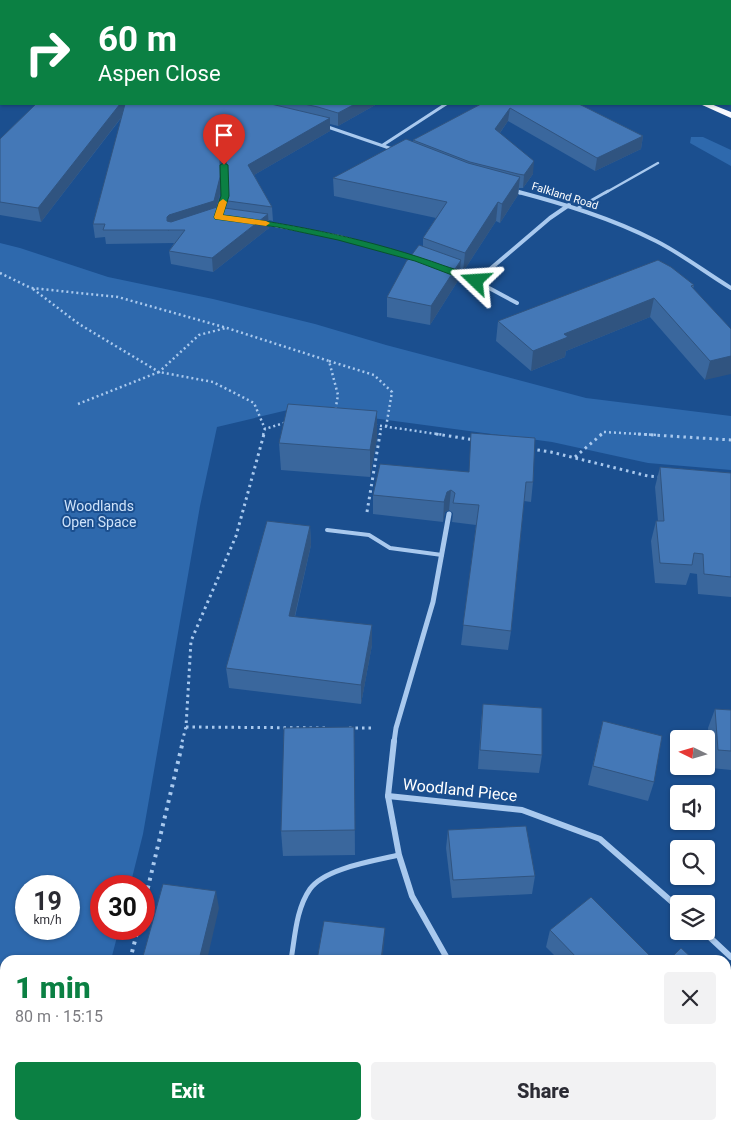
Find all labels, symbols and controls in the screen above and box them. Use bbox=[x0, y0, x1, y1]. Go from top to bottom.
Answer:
text: 60 m bbox=[98, 19, 177, 60]
icon: right bbox=[15, 20, 80, 85]
text: Aspen Close bbox=[98, 61, 221, 86]
pin bbox=[203, 114, 245, 165]
icon: arrive bbox=[210, 121, 238, 149]
street label: Falkland Road bbox=[530, 180, 600, 212]
position arrow bbox=[449, 254, 501, 306]
park label: Woodlands Open Space bbox=[62, 498, 136, 530]
north arrow bbox=[670, 730, 715, 775]
map controls bbox=[670, 730, 715, 940]
street label: Woodland Piece bbox=[402, 775, 518, 805]
button: sound bbox=[670, 785, 715, 830]
button: search bbox=[670, 840, 715, 885]
speed limit sign: 30 bbox=[90, 875, 155, 940]
text: 19 bbox=[33, 887, 62, 916]
button: layers bbox=[670, 895, 715, 940]
text: km/h bbox=[33, 913, 62, 927]
text: 1 min bbox=[15, 970, 91, 1005]
button: close bbox=[664, 972, 716, 1024]
text: 80 m · 15:15 bbox=[15, 1007, 103, 1026]
button: Exit bbox=[15, 1062, 361, 1120]
button: Share bbox=[371, 1062, 716, 1120]

